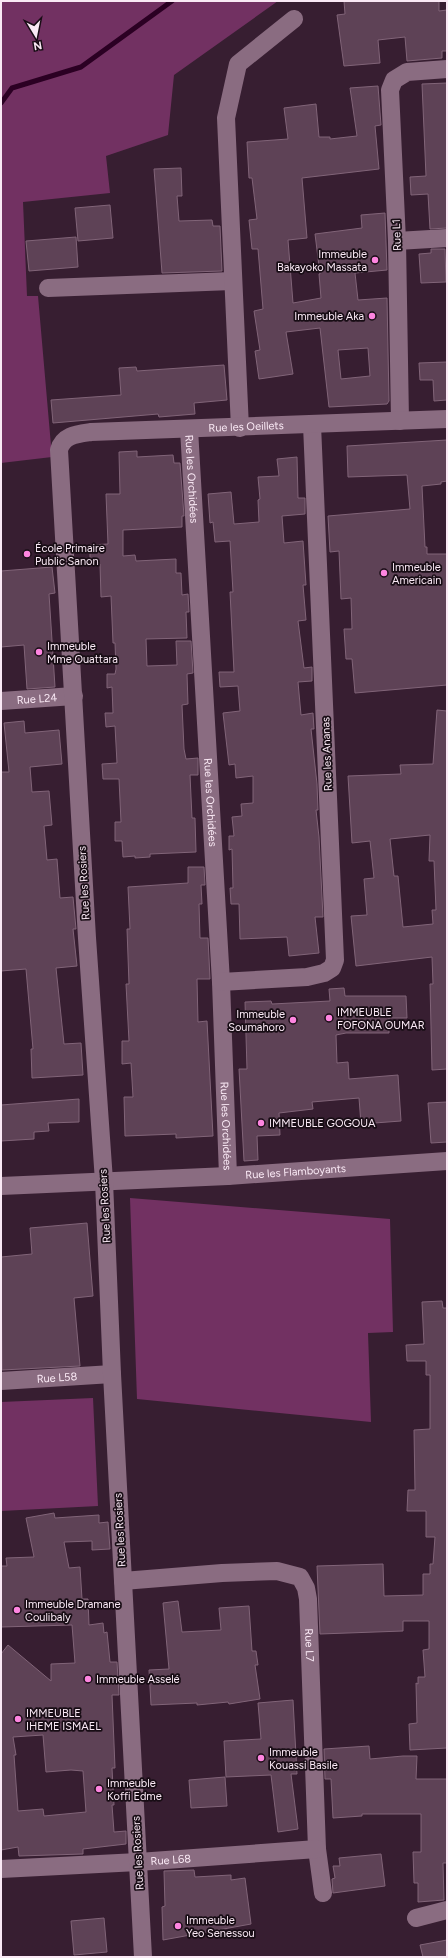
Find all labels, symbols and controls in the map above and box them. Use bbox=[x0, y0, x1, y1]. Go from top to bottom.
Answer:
north arrow bbox=[16, 16, 56, 56]
text: N bbox=[32, 38, 43, 52]
street label: Rue L1 bbox=[390, 219, 404, 251]
place label: Immeuble Bakayoko Massata bbox=[277, 248, 367, 274]
marker: Immeuble Bakayoko Massata bbox=[370, 255, 380, 265]
place label: Immeuble Aka bbox=[294, 310, 364, 323]
marker: Immeuble Aka bbox=[367, 311, 377, 321]
street label: Rue les Oeillets bbox=[208, 418, 284, 434]
street label: Rue les Orchidées bbox=[183, 434, 201, 524]
place label: École Primaire Public Sanon bbox=[35, 542, 105, 568]
marker: École Primaire Public Sanon bbox=[22, 549, 32, 559]
place label: Immeuble Americain bbox=[392, 561, 441, 587]
marker: Immeuble Americain bbox=[379, 568, 389, 578]
place label: Immeuble Mme Ouattara bbox=[47, 640, 118, 666]
marker: Immeuble Mme Ouattara bbox=[34, 647, 44, 657]
street label: Rue L24 bbox=[16, 691, 58, 706]
street label: Rue les Ananas bbox=[319, 717, 335, 791]
street label: Rue les Orchidées bbox=[202, 758, 220, 847]
street label: Rue les Rosiers bbox=[76, 846, 92, 920]
place label: IMMEUBLE FOFONA OUMAR bbox=[337, 1006, 425, 1032]
place label: Immeuble Soumahoro bbox=[228, 1008, 285, 1034]
marker: IMMEUBLE FOFONA OUMAR bbox=[324, 1013, 334, 1023]
marker: Immeuble Soumahoro bbox=[288, 1015, 298, 1025]
street label: Rue les Orchidées bbox=[218, 1081, 234, 1170]
place label: IMMEUBLE GOGOUA bbox=[269, 1117, 376, 1130]
marker: IMMEUBLE GOGOUA bbox=[256, 1118, 266, 1128]
street label: Rue les Flamboyants bbox=[245, 1161, 346, 1181]
street label: Rue les Rosiers bbox=[97, 1169, 113, 1243]
street label: Rue L58 bbox=[36, 1370, 78, 1385]
street label: Rue les Rosiers bbox=[112, 1493, 128, 1567]
place label: Immeuble Dramane Coulibaly bbox=[25, 1598, 120, 1624]
marker: Immeuble Dramane Coulibaly bbox=[12, 1605, 22, 1615]
street label: Rue L7 bbox=[303, 1628, 317, 1662]
place label: Immeuble Asselé bbox=[96, 1673, 180, 1686]
marker: Immeuble Asselé bbox=[83, 1674, 93, 1684]
place label: IMMEUBLE IHEME ISMAEL bbox=[26, 1707, 101, 1733]
marker: IMMEUBLE IHEME ISMAEL bbox=[13, 1714, 23, 1724]
place label: Immeuble Kouassi Basile bbox=[269, 1746, 338, 1772]
marker: Immeuble Kouassi Basile bbox=[256, 1753, 266, 1763]
place label: Immeuble Koffi Edme bbox=[107, 1777, 162, 1803]
marker: Immeuble Koffi Edme bbox=[94, 1784, 104, 1794]
street label: Rue les Rosiers bbox=[130, 1816, 146, 1890]
street label: Rue L68 bbox=[150, 1852, 192, 1868]
place label: Immeuble Yeo Senessou bbox=[186, 1914, 255, 1940]
marker: Immeuble Yeo Senessou bbox=[173, 1921, 183, 1931]

